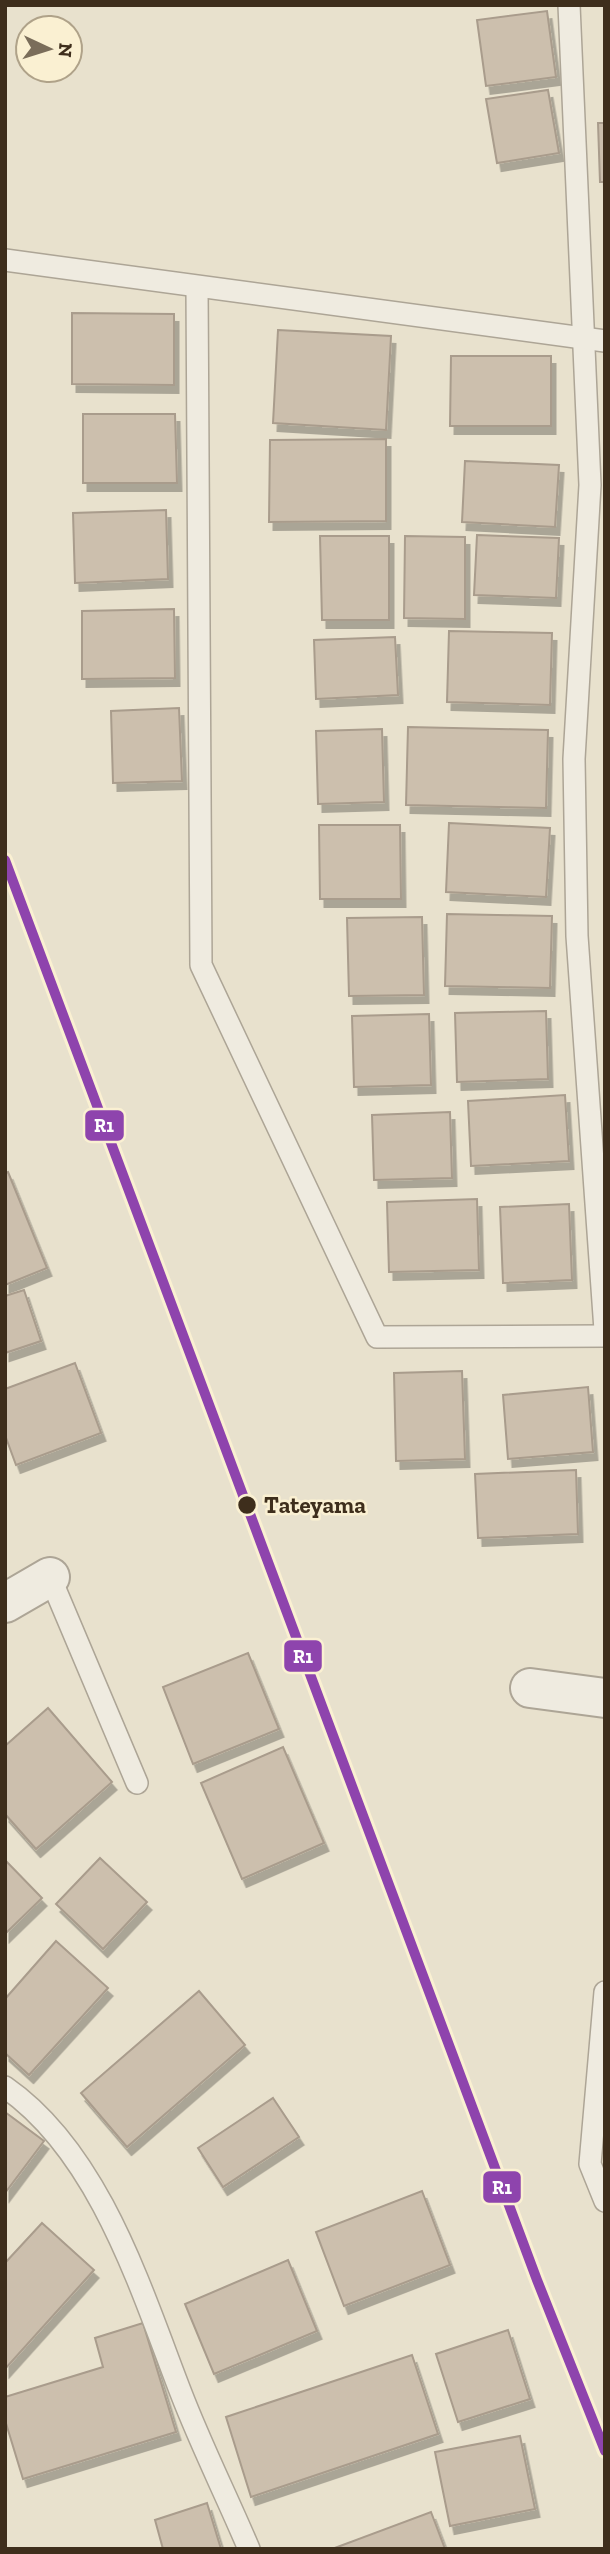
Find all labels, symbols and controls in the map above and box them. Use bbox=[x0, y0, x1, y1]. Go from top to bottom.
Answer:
north arrow bbox=[14, 14, 84, 84]
text: N bbox=[53, 42, 77, 58]
line badge: R1 bbox=[84, 1109, 125, 1142]
text: R1 bbox=[94, 1114, 114, 1137]
place label: Tateyama bbox=[264, 1491, 366, 1519]
marker: Tateyama bbox=[236, 1494, 258, 1516]
line badge: R1 bbox=[283, 1639, 323, 1673]
text: R1 bbox=[293, 1645, 313, 1668]
line badge: R1 bbox=[482, 2170, 522, 2204]
text: R1 bbox=[492, 2176, 512, 2199]

